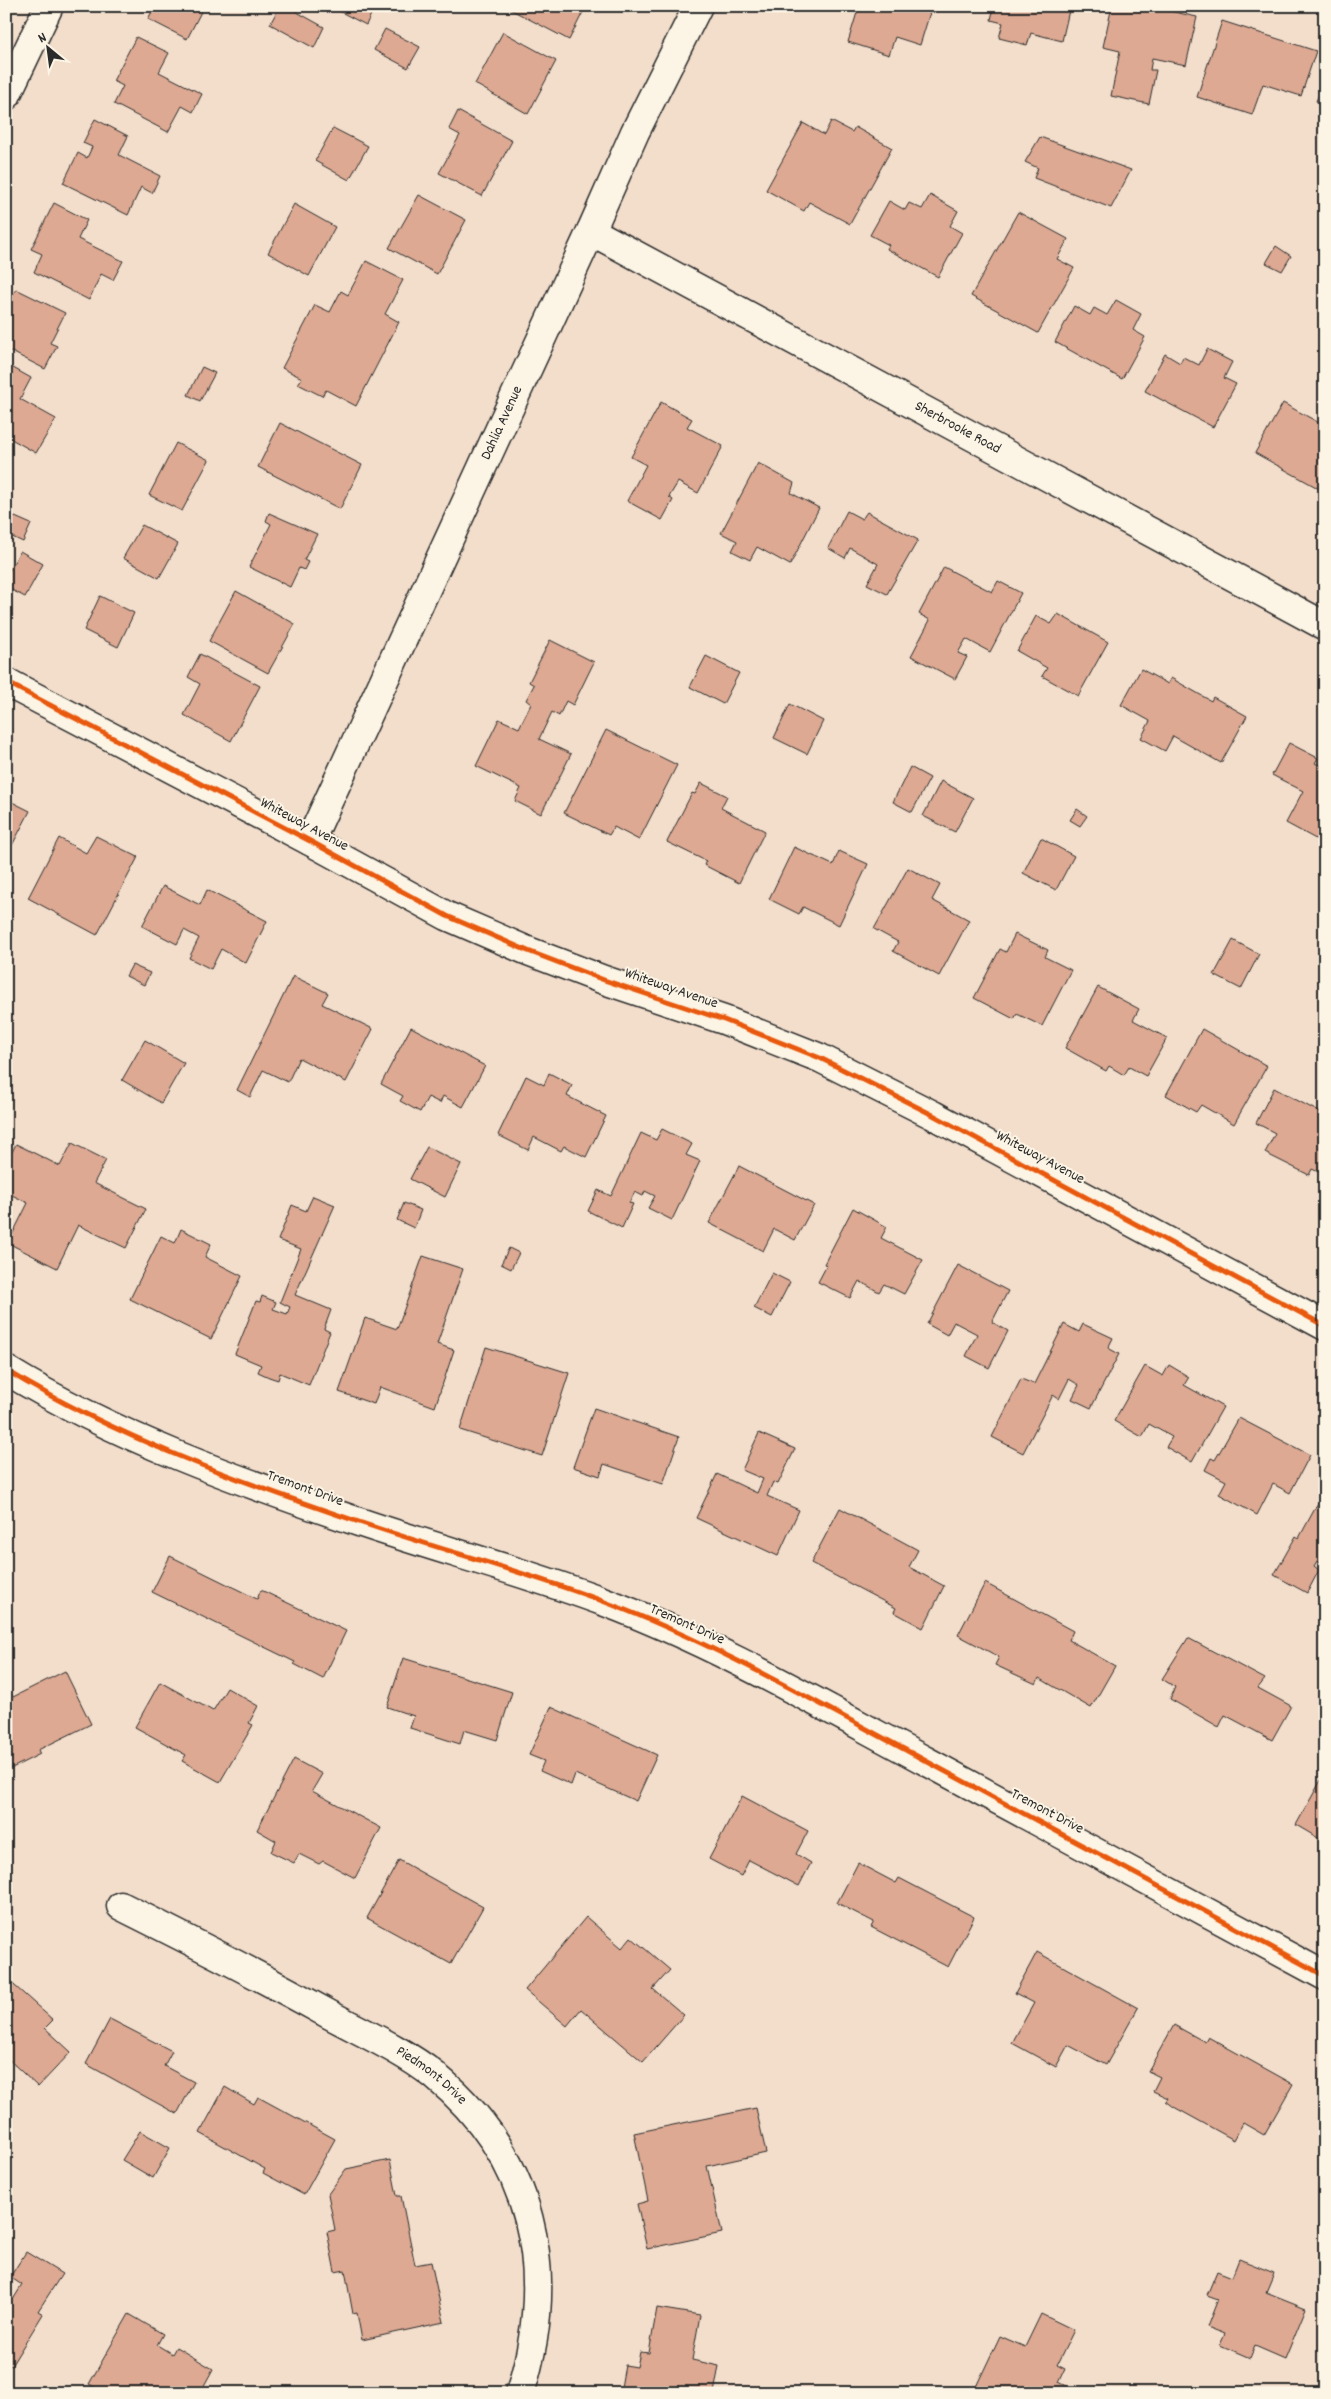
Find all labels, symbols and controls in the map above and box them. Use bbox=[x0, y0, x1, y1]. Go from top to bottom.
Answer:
north arrow bbox=[22, 22, 72, 72]
text: N bbox=[35, 28, 51, 49]
street label: Dahlia Avenue bbox=[476, 382, 529, 464]
street label: Sherbrooke Road bbox=[910, 396, 1005, 460]
street label: Whiteway Avenue bbox=[256, 792, 353, 858]
street label: Whiteway Avenue bbox=[621, 963, 721, 1015]
street label: Whiteway Avenue bbox=[992, 1125, 1089, 1191]
street label: Tremont Drive bbox=[264, 1465, 347, 1513]
street label: Tremont Drive bbox=[646, 1599, 728, 1651]
street label: Tremont Drive bbox=[1007, 1784, 1088, 1841]
street label: Piedmont Drive bbox=[391, 2041, 472, 2111]

